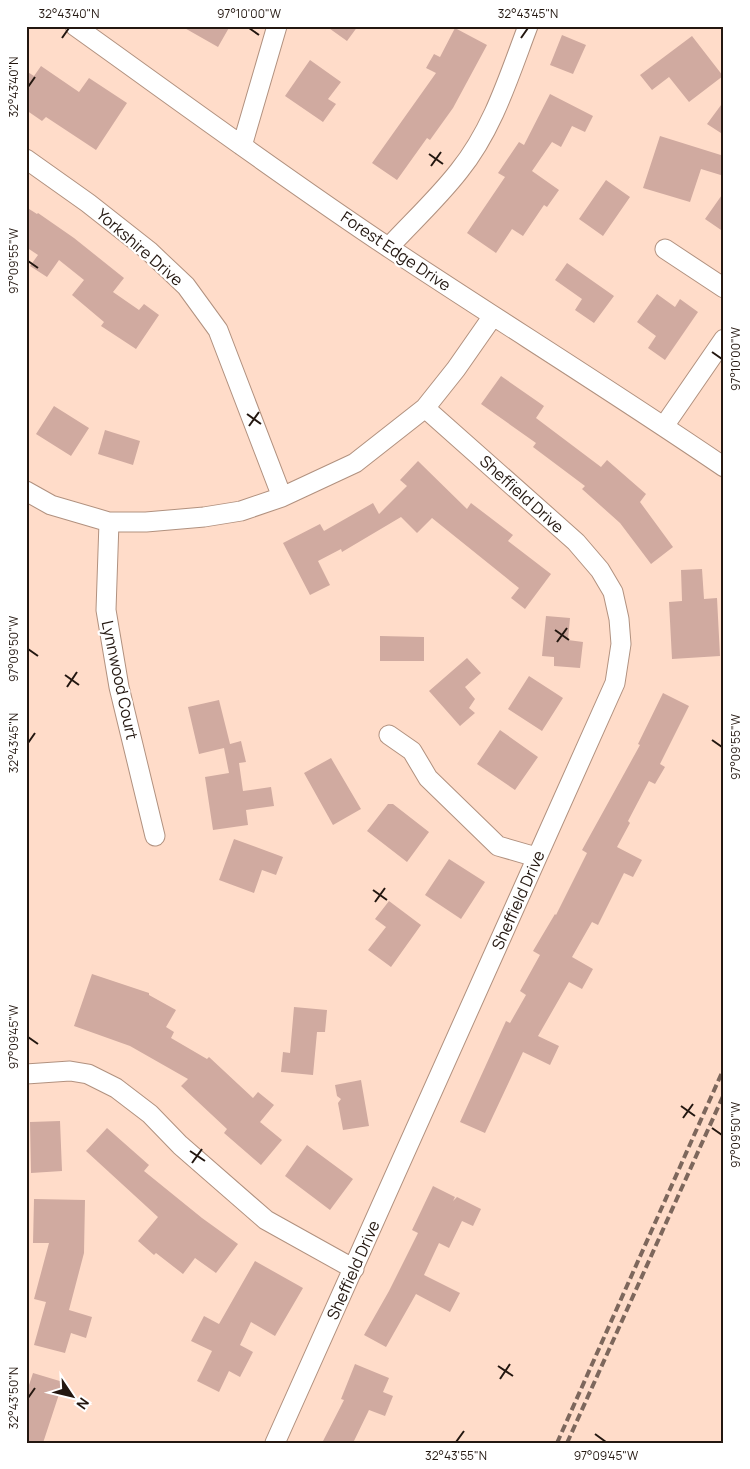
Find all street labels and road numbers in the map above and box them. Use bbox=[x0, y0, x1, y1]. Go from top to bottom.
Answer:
street label: Yorkshire Drive bbox=[92, 203, 188, 291]
street label: Forest Edge Drive bbox=[337, 206, 455, 296]
street label: Sheffield Drive bbox=[475, 450, 569, 538]
street label: Lynnwood Court bbox=[97, 619, 143, 741]
street label: Sheffield Drive bbox=[486, 847, 550, 953]
street label: Sheffield Drive bbox=[321, 1217, 385, 1323]

